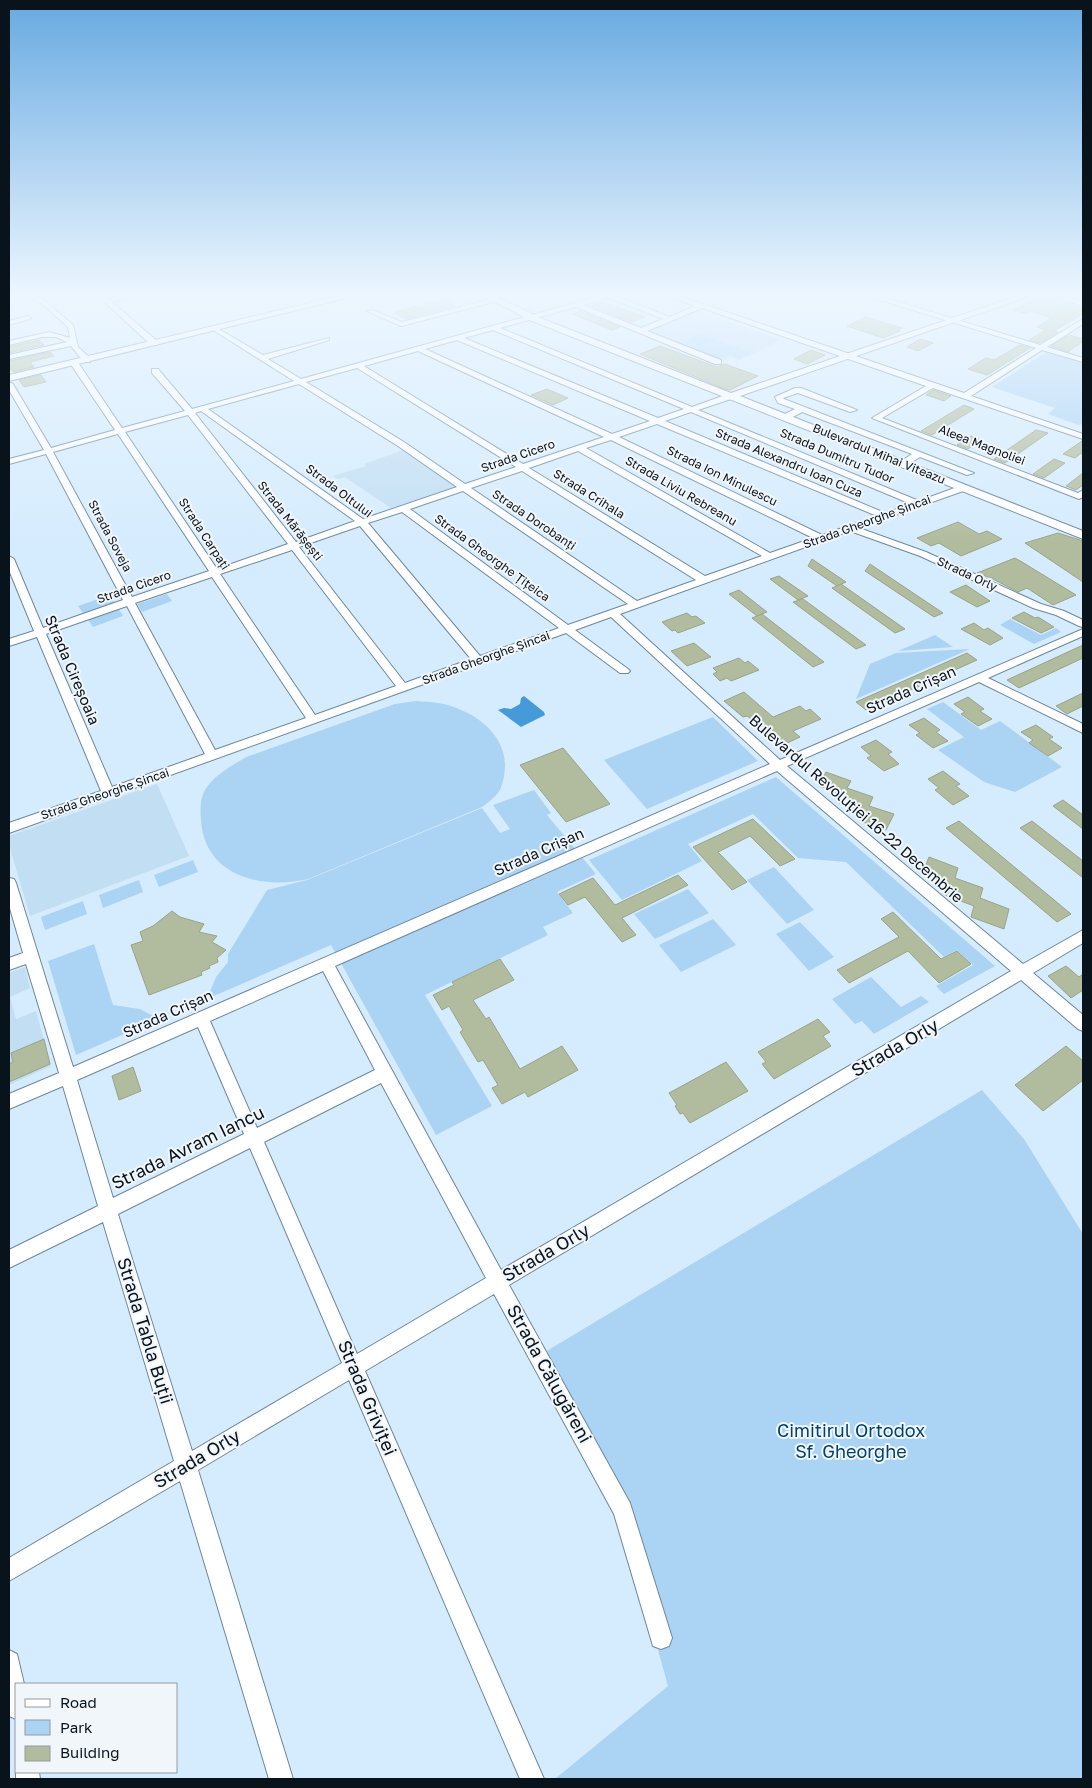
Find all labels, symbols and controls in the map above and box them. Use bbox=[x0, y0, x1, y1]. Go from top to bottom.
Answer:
street label: Bulevardul Mihai Viteazu bbox=[811, 420, 948, 487]
street label: Aleea Magnoliei bbox=[937, 421, 1028, 468]
street label: Strada Alexandru Ioan Cuza bbox=[713, 425, 865, 500]
street label: Strada Dumitru Tudor bbox=[778, 425, 897, 487]
street label: Strada Cicero bbox=[479, 436, 557, 475]
street label: Strada Ion Minulescu bbox=[665, 442, 780, 509]
street label: Strada Liviu Rebreanu bbox=[623, 452, 740, 529]
street label: Strada Oltului bbox=[303, 461, 376, 521]
street label: Strada Crihala bbox=[551, 466, 628, 522]
street label: Strada Mărășești bbox=[255, 478, 326, 563]
street label: Strada Dorobanți bbox=[490, 486, 579, 553]
street label: Strada Gheorghe Șincai bbox=[801, 491, 933, 552]
street label: Strada Carpați bbox=[176, 495, 233, 572]
street label: Strada Soveja bbox=[85, 497, 136, 574]
street label: Strada Gheorghe Țițeica bbox=[432, 511, 553, 605]
street label: Strada Orly bbox=[935, 553, 1000, 594]
street label: Strada Cicero bbox=[95, 567, 173, 606]
street label: Strada Cireșoaia bbox=[42, 612, 104, 727]
street label: Strada Gheorghe Șincai bbox=[420, 627, 552, 688]
street label: Strada Crișan bbox=[863, 661, 958, 717]
street label: Bulevardul Revoluției 16-22 Decembrie bbox=[746, 710, 967, 906]
street label: Strada Gheorghe Șincai bbox=[39, 764, 171, 823]
street label: Strada Crișan bbox=[491, 823, 586, 879]
street label: Strada Crișan bbox=[120, 985, 215, 1041]
street label: Strada Orly bbox=[847, 1013, 942, 1081]
street label: Strada Avram Iancu bbox=[108, 1101, 268, 1194]
street label: Strada Orly bbox=[498, 1218, 593, 1286]
street label: Strada Tabla Buții bbox=[113, 1255, 179, 1407]
street label: Strada Călugăreni bbox=[503, 1301, 597, 1446]
street label: Strada Griviței bbox=[334, 1337, 402, 1459]
park label: Cimitirul Ortodox Sf. Gheorghe bbox=[777, 1419, 925, 1462]
street label: Strada Orly bbox=[149, 1424, 244, 1493]
legend bbox=[15, 1683, 178, 1773]
text: Road bbox=[60, 1693, 97, 1711]
text: Park bbox=[60, 1718, 93, 1736]
text: Building bbox=[60, 1743, 120, 1761]

